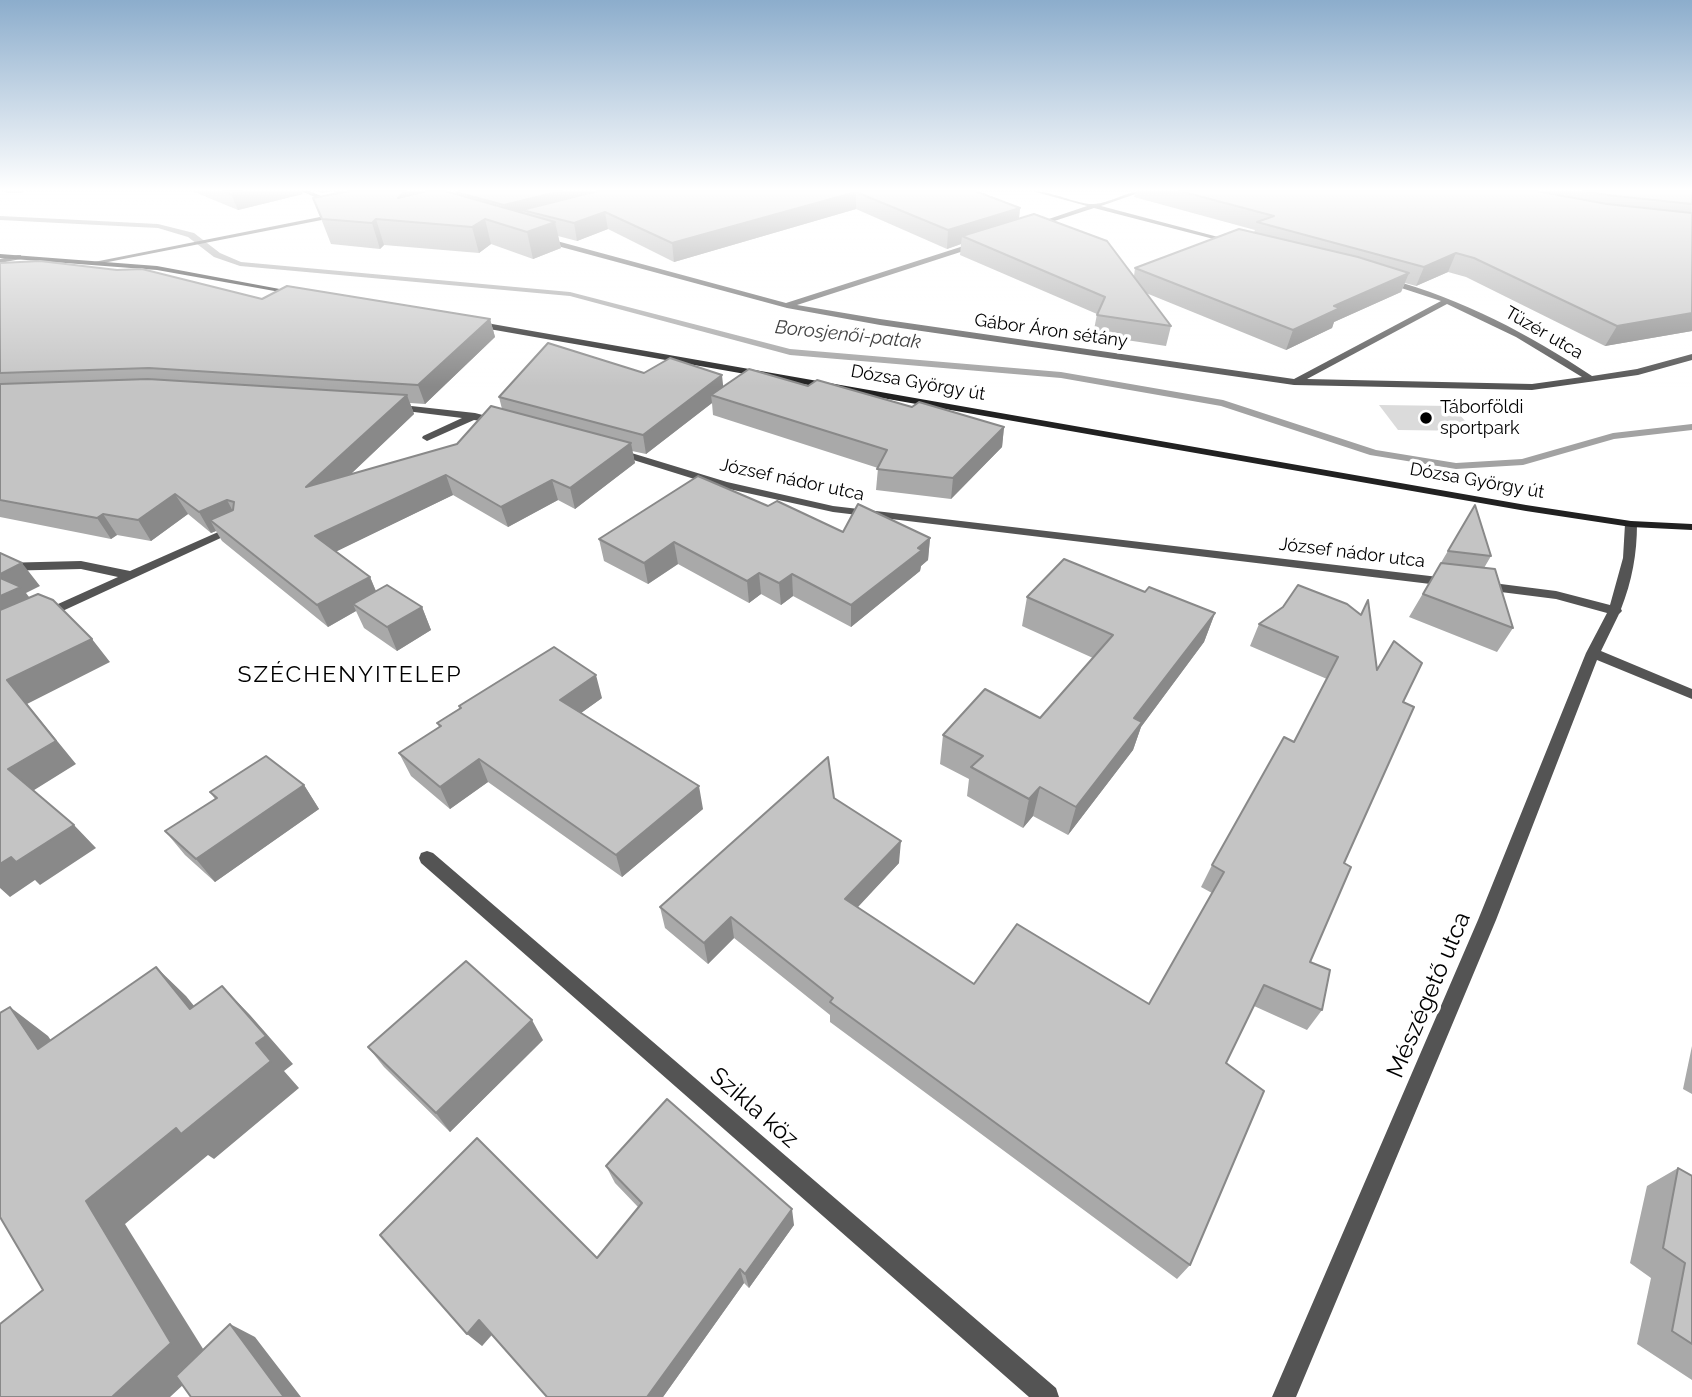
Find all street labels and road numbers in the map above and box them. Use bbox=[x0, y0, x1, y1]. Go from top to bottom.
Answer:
street label: Tüzér utca bbox=[1501, 302, 1587, 364]
street label: Gábor Áron sétány bbox=[973, 310, 1129, 352]
street label: Dózsa György út bbox=[849, 361, 987, 405]
street label: József nádor utca bbox=[718, 454, 866, 506]
street label: Dózsa György út bbox=[1408, 459, 1546, 503]
street label: József nádor utca bbox=[1278, 533, 1426, 573]
street label: Mészégető utca bbox=[1381, 908, 1477, 1082]
street label: Szikla köz bbox=[704, 1062, 804, 1154]

